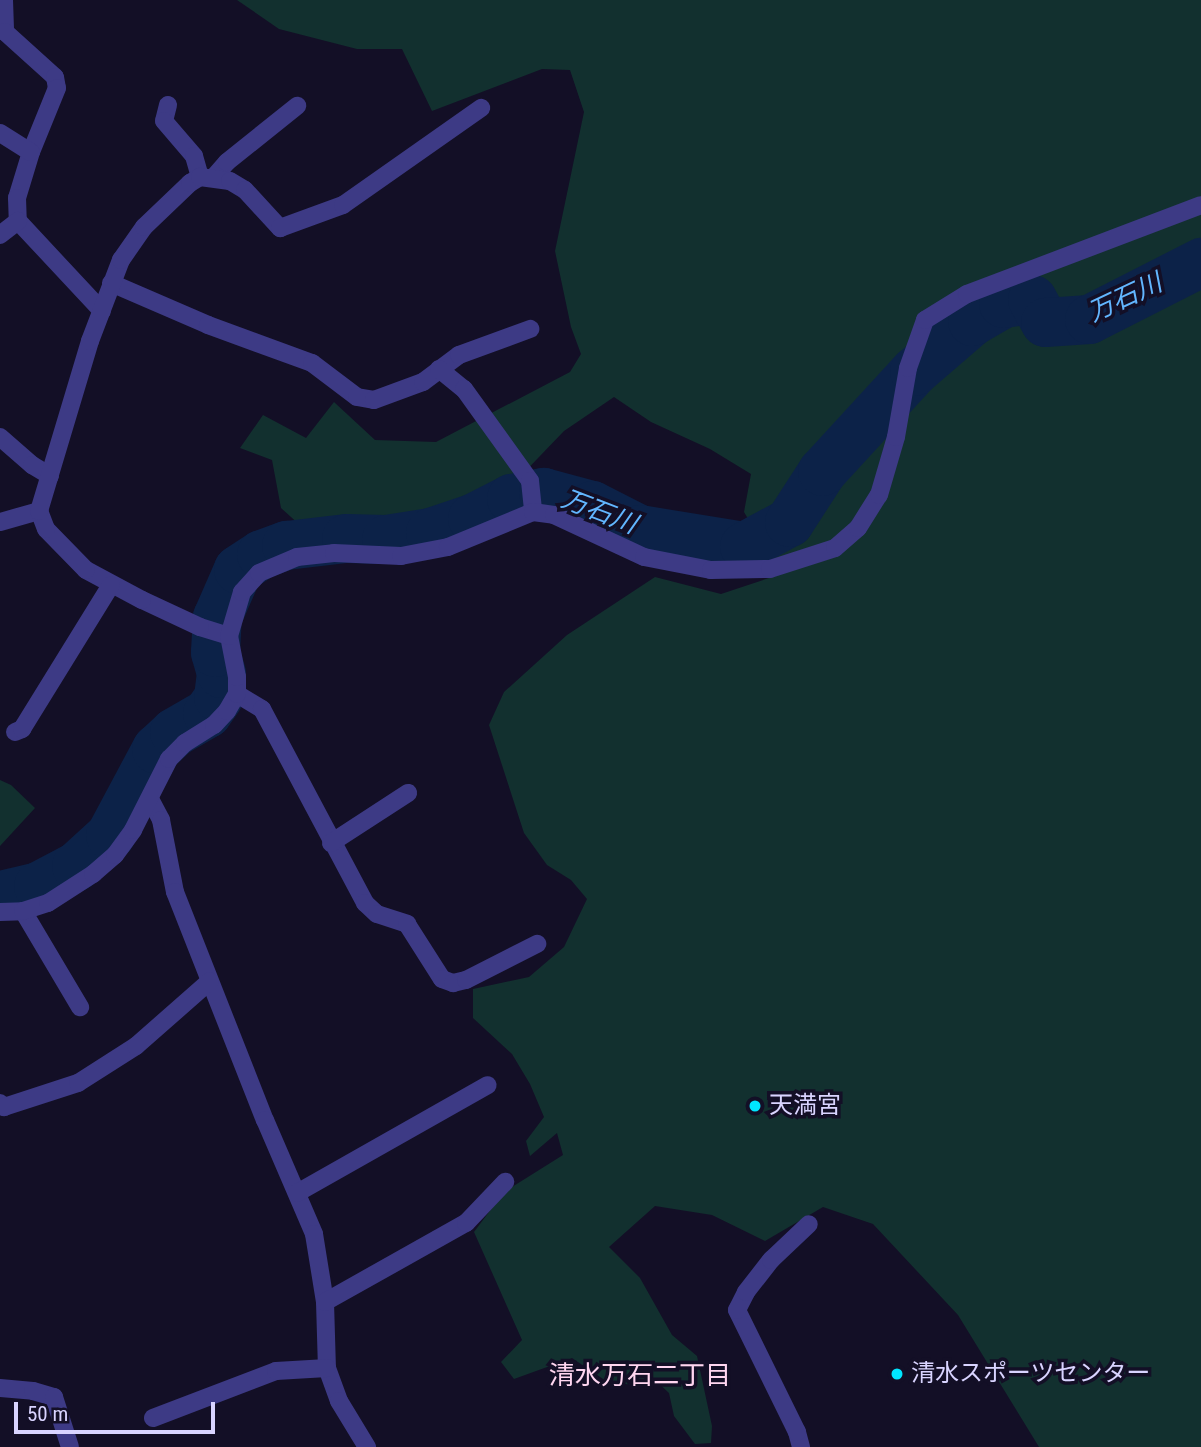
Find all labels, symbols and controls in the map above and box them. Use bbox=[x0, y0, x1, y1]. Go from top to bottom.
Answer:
water label: 万石川 bbox=[1083, 267, 1167, 329]
water label: 万石川 bbox=[557, 483, 641, 541]
place label: 天満宮 bbox=[769, 1092, 841, 1120]
marker: 天満宮 bbox=[747, 1098, 763, 1114]
district label: 清水万石二丁目 bbox=[549, 1360, 731, 1392]
place label: 清水スポーツセンター bbox=[911, 1360, 1151, 1388]
marker: 清水スポーツセンター bbox=[889, 1366, 905, 1382]
scale bar bbox=[18, 1388, 219, 1432]
text: 50 m bbox=[27, 1402, 68, 1426]

